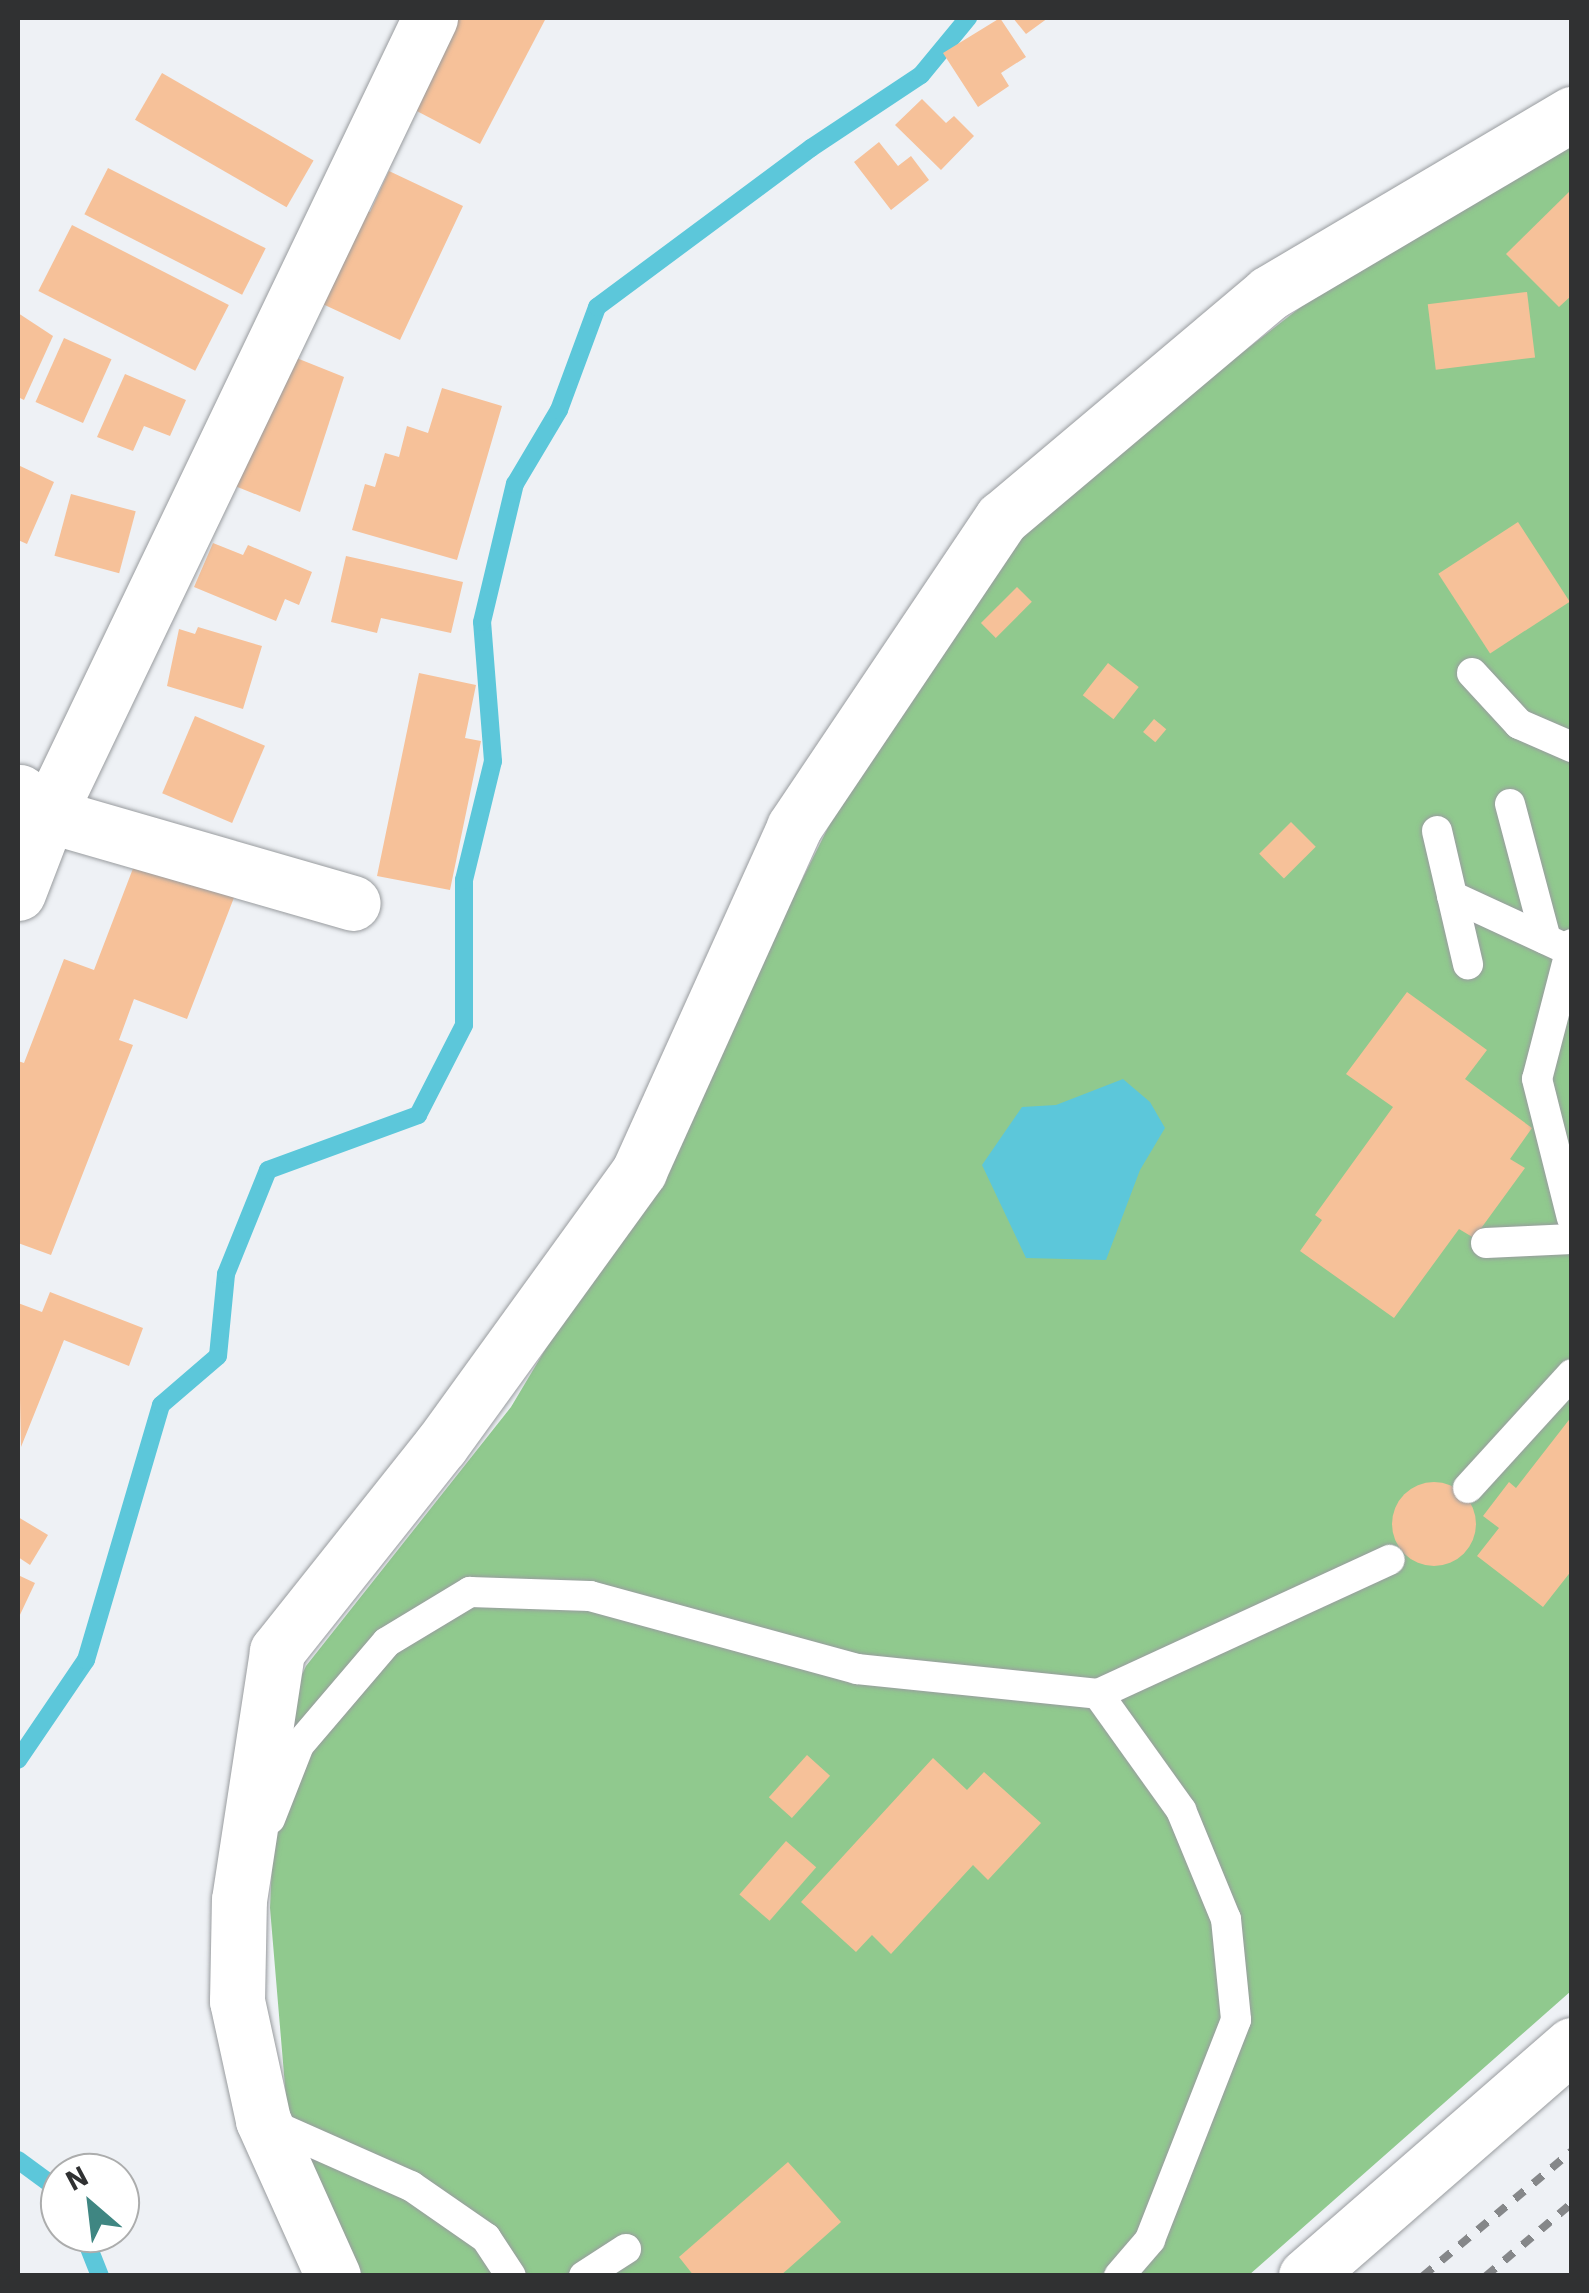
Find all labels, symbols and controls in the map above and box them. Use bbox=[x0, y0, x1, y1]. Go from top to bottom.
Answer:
north arrow bbox=[40, 2153, 140, 2253]
text: N bbox=[59, 2157, 94, 2199]

